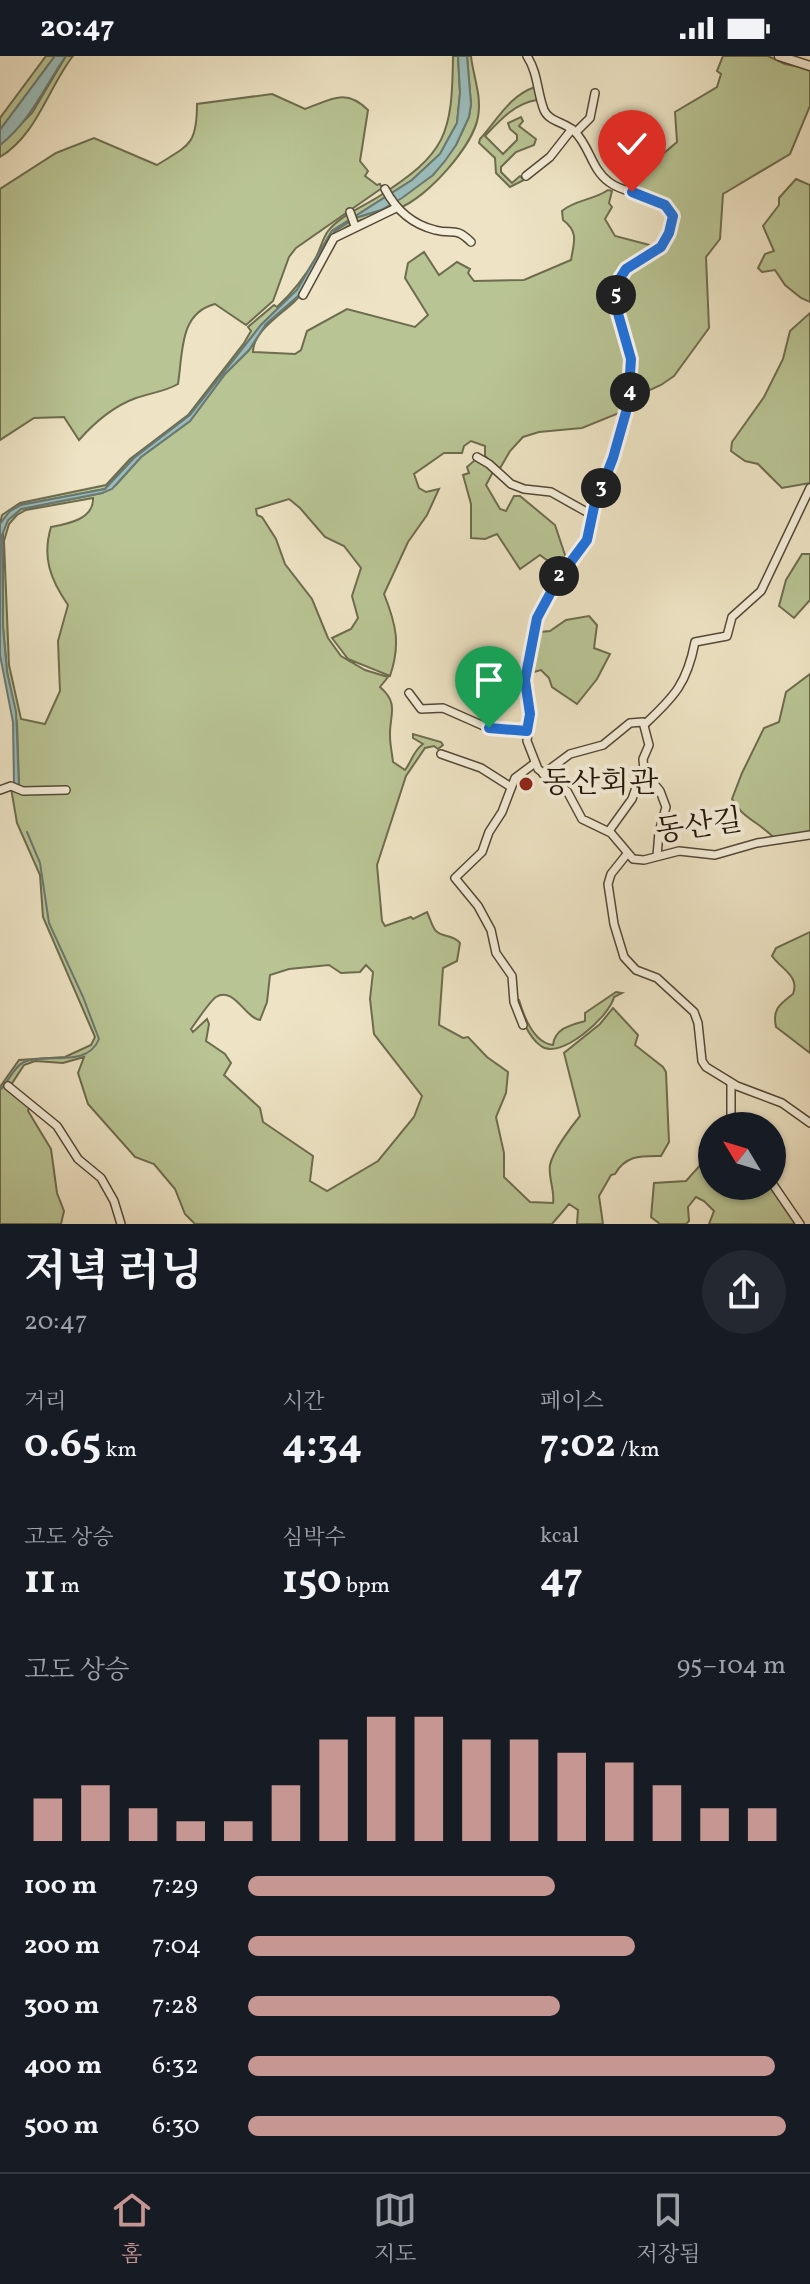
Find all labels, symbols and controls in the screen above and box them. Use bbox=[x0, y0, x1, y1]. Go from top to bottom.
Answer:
text: 20:47 bbox=[40, 7, 115, 49]
pin bbox=[598, 110, 666, 192]
icon: check bbox=[610, 122, 654, 166]
pin: 5 bbox=[596, 275, 636, 315]
text: 5 bbox=[611, 279, 621, 310]
pin: 4 bbox=[610, 372, 650, 412]
text: 4 bbox=[623, 376, 637, 407]
pin: 3 bbox=[581, 468, 621, 508]
text: 3 bbox=[595, 472, 607, 503]
pin: 2 bbox=[539, 556, 579, 596]
text: 2 bbox=[553, 560, 565, 591]
pin bbox=[455, 646, 523, 728]
icon: arrive bbox=[467, 658, 511, 702]
place label: 동산회관 bbox=[542, 763, 659, 805]
marker: 동산회관 bbox=[517, 775, 535, 793]
street label: 동산길 bbox=[653, 800, 745, 854]
north arrow bbox=[698, 1112, 786, 1200]
map controls bbox=[698, 1112, 786, 1200]
text: 저녁 러닝 bbox=[24, 1243, 203, 1304]
button: share bbox=[702, 1250, 786, 1334]
text: 20:47 bbox=[24, 1304, 88, 1340]
text: 거리 bbox=[24, 1387, 67, 1418]
text: 시간 bbox=[282, 1387, 325, 1418]
text: 페이스 bbox=[540, 1387, 604, 1418]
text: 0.65 bbox=[24, 1418, 101, 1474]
text: 4:34 bbox=[282, 1418, 362, 1474]
text: 7:02 bbox=[540, 1418, 616, 1474]
text: km bbox=[101, 1435, 137, 1466]
text: /km bbox=[616, 1435, 660, 1466]
text: kcal bbox=[540, 1521, 579, 1552]
text: 고도 상승 bbox=[24, 1523, 113, 1554]
text: 심박수 bbox=[282, 1523, 346, 1554]
text: 47 bbox=[540, 1552, 583, 1608]
text: 11 bbox=[24, 1554, 56, 1610]
text: 150 bbox=[282, 1554, 342, 1610]
text: m bbox=[56, 1571, 80, 1602]
text: bpm bbox=[342, 1571, 390, 1602]
text: 95–104 m bbox=[677, 1648, 786, 1684]
text: 고도 상승 bbox=[24, 1653, 130, 1689]
text: 100 m bbox=[24, 1868, 97, 1904]
text: 7:29 bbox=[152, 1868, 198, 1904]
text: 200 m bbox=[24, 1928, 100, 1964]
text: 7:04 bbox=[152, 1928, 201, 1964]
text: 300 m bbox=[24, 1988, 100, 2024]
text: 7:28 bbox=[152, 1988, 198, 2024]
text: 400 m bbox=[24, 2048, 102, 2084]
text: 6:32 bbox=[152, 2048, 199, 2084]
text: 500 m bbox=[24, 2108, 99, 2144]
text: 6:30 bbox=[152, 2108, 200, 2144]
tab: 홈 bbox=[110, 2188, 154, 2271]
tab: 지도 bbox=[373, 2188, 417, 2271]
tab: 저장됨 bbox=[637, 2188, 700, 2271]

